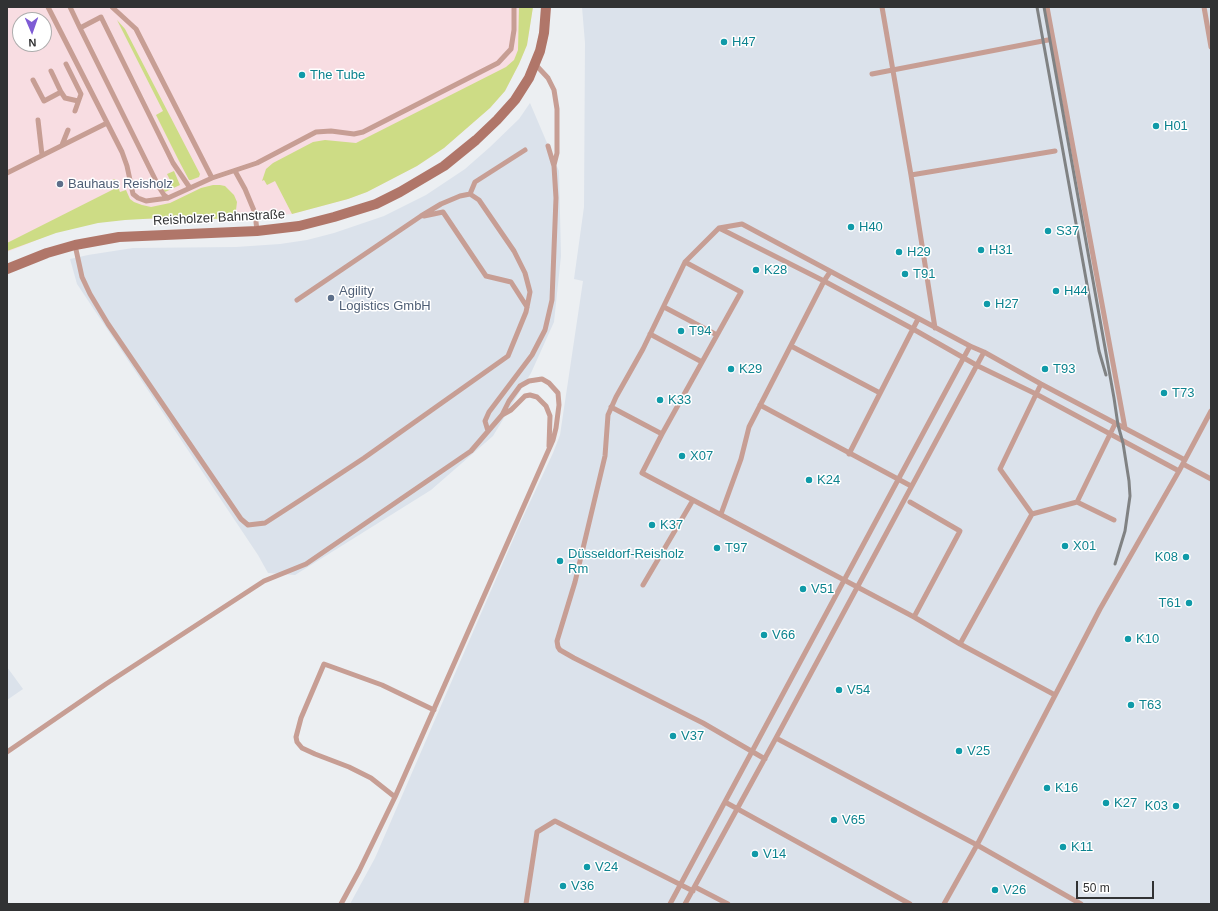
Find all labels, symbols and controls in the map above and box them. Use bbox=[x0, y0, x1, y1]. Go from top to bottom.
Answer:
north arrow bbox=[12, 12, 52, 52]
place label: H47 bbox=[732, 34, 756, 50]
text: N bbox=[28, 37, 37, 49]
marker: H47 bbox=[719, 37, 729, 47]
place label: The Tube bbox=[310, 67, 365, 83]
marker: The Tube bbox=[297, 70, 307, 80]
place label: H01 bbox=[1164, 118, 1188, 134]
marker: H01 bbox=[1151, 121, 1161, 131]
place label: Bauhaus Reisholz bbox=[68, 176, 173, 192]
marker: Bauhaus Reisholz bbox=[55, 179, 65, 189]
street label: Reisholzer Bahnstraße bbox=[153, 207, 285, 229]
place label: H40 bbox=[859, 219, 883, 235]
marker: H40 bbox=[846, 222, 856, 232]
place label: S37 bbox=[1056, 223, 1079, 239]
marker: S37 bbox=[1043, 226, 1053, 236]
place label: H31 bbox=[989, 242, 1013, 258]
place label: H29 bbox=[907, 244, 931, 260]
marker: H31 bbox=[976, 245, 986, 255]
marker: H29 bbox=[894, 247, 904, 257]
place label: K28 bbox=[764, 262, 787, 278]
marker: K28 bbox=[751, 265, 761, 275]
place label: T91 bbox=[913, 266, 935, 282]
marker: T91 bbox=[900, 269, 910, 279]
place label: Agility Logistics GmbH bbox=[339, 283, 431, 314]
place label: H44 bbox=[1064, 283, 1088, 299]
marker: H44 bbox=[1051, 286, 1061, 296]
marker: Agility Logistics GmbH bbox=[326, 293, 336, 303]
place label: H27 bbox=[995, 296, 1019, 312]
marker: H27 bbox=[982, 299, 992, 309]
place label: T94 bbox=[689, 323, 711, 339]
marker: T94 bbox=[676, 326, 686, 336]
place label: K29 bbox=[739, 361, 762, 377]
place label: T93 bbox=[1053, 361, 1075, 377]
marker: K29 bbox=[726, 364, 736, 374]
marker: T93 bbox=[1040, 364, 1050, 374]
place label: T73 bbox=[1172, 385, 1194, 401]
marker: T73 bbox=[1159, 388, 1169, 398]
place label: K33 bbox=[668, 392, 691, 408]
marker: K33 bbox=[655, 395, 665, 405]
place label: X07 bbox=[690, 448, 713, 464]
marker: X07 bbox=[677, 451, 687, 461]
place label: K24 bbox=[817, 472, 840, 488]
marker: K24 bbox=[804, 475, 814, 485]
place label: K37 bbox=[660, 517, 683, 533]
marker: K37 bbox=[647, 520, 657, 530]
place label: X01 bbox=[1073, 538, 1096, 554]
place label: T97 bbox=[725, 540, 747, 556]
marker: X01 bbox=[1060, 541, 1070, 551]
marker: T97 bbox=[712, 543, 722, 553]
place label: Düsseldorf-Reisholz Rm bbox=[568, 546, 684, 577]
place label: K08 bbox=[1155, 549, 1178, 565]
marker: K08 bbox=[1181, 552, 1191, 562]
marker: Düsseldorf-Reisholz Rm bbox=[555, 556, 565, 566]
place label: V51 bbox=[811, 581, 834, 597]
marker: V51 bbox=[798, 584, 808, 594]
place label: T61 bbox=[1159, 595, 1181, 611]
marker: T61 bbox=[1184, 598, 1194, 608]
place label: V66 bbox=[772, 627, 795, 643]
marker: V66 bbox=[759, 630, 769, 640]
place label: K10 bbox=[1136, 631, 1159, 647]
marker: K10 bbox=[1123, 634, 1133, 644]
place label: V54 bbox=[847, 682, 870, 698]
marker: V54 bbox=[834, 685, 844, 695]
place label: T63 bbox=[1139, 697, 1161, 713]
marker: T63 bbox=[1126, 700, 1136, 710]
place label: V37 bbox=[681, 728, 704, 744]
marker: V37 bbox=[668, 731, 678, 741]
place label: V25 bbox=[967, 743, 990, 759]
marker: V25 bbox=[954, 746, 964, 756]
place label: K16 bbox=[1055, 780, 1078, 796]
marker: K16 bbox=[1042, 783, 1052, 793]
place label: K27 bbox=[1114, 795, 1137, 811]
marker: K27 bbox=[1101, 798, 1111, 808]
place label: K03 bbox=[1145, 798, 1168, 814]
marker: K03 bbox=[1171, 801, 1181, 811]
place label: V65 bbox=[842, 812, 865, 828]
marker: V65 bbox=[829, 815, 839, 825]
place label: K11 bbox=[1071, 839, 1093, 855]
marker: K11 bbox=[1058, 842, 1068, 852]
place label: V14 bbox=[763, 846, 786, 862]
marker: V14 bbox=[750, 849, 760, 859]
place label: V24 bbox=[595, 859, 618, 875]
marker: V24 bbox=[582, 862, 592, 872]
scale bar bbox=[1078, 873, 1156, 899]
place label: V36 bbox=[571, 878, 594, 894]
marker: V36 bbox=[558, 881, 568, 891]
text: 50 m bbox=[1083, 881, 1110, 895]
place label: V26 bbox=[1003, 882, 1026, 898]
marker: V26 bbox=[990, 885, 1000, 895]

